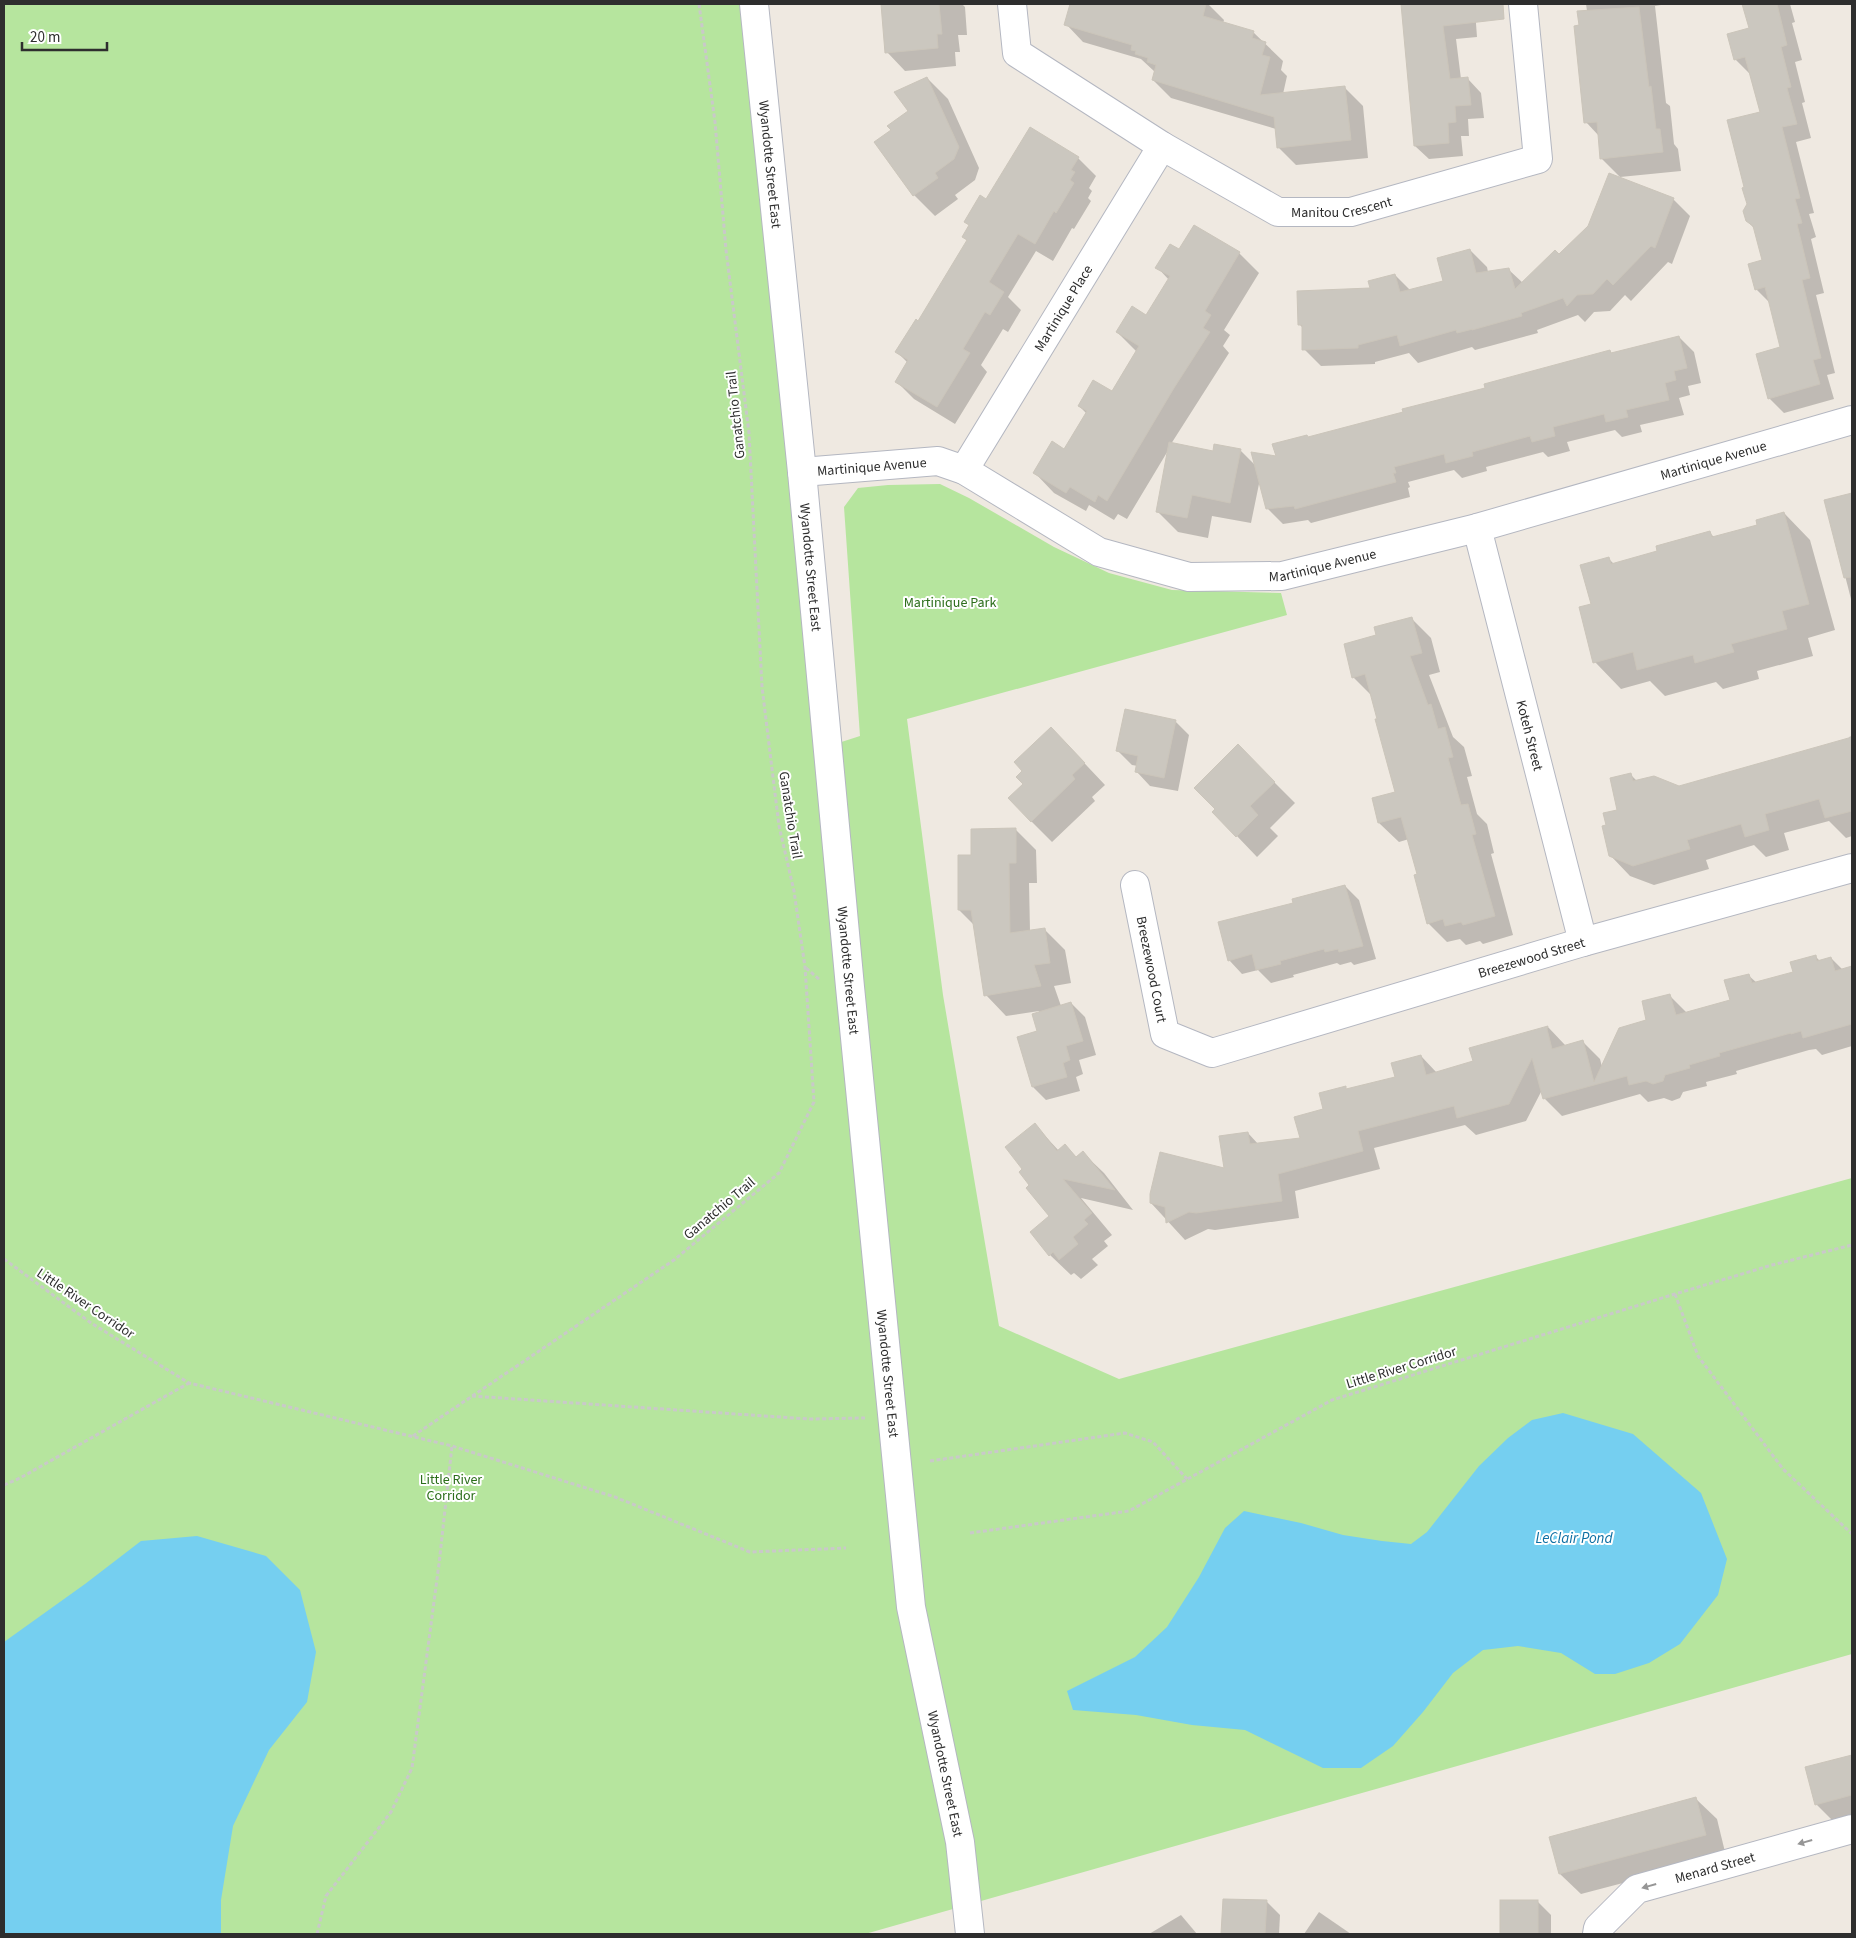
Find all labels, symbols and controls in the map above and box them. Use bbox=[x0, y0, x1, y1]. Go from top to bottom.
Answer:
scale bar bbox=[22, 20, 108, 52]
text: 20 m bbox=[30, 27, 60, 48]
street label: Wyandotte Street East bbox=[753, 99, 786, 230]
street label: Manitou Crescent bbox=[1291, 192, 1395, 223]
street label: Martinique Place bbox=[1030, 261, 1098, 356]
street label: Ganatchio Trail bbox=[721, 370, 751, 460]
street label: Martinique Avenue bbox=[1658, 436, 1769, 486]
street label: Martinique Avenue bbox=[816, 453, 927, 482]
street label: Wyandotte Street East bbox=[794, 502, 826, 632]
street label: Martinique Avenue bbox=[1269, 544, 1378, 587]
park label: Martinique Park bbox=[904, 593, 996, 613]
street label: Koteh Street bbox=[1510, 698, 1548, 773]
street label: Ganatchio Trail bbox=[773, 770, 807, 861]
street label: Wyandotte Street East bbox=[832, 906, 864, 1036]
street label: Breezewood Court bbox=[1131, 914, 1172, 1025]
street label: Breezewood Street bbox=[1476, 933, 1588, 984]
street label: Ganatchio Trail bbox=[679, 1173, 760, 1245]
street label: Little River Corridor bbox=[33, 1264, 138, 1344]
street label: Wyandotte Street East bbox=[871, 1309, 903, 1439]
street label: Little River Corridor bbox=[1344, 1342, 1459, 1394]
park label: Little River Corridor bbox=[420, 1470, 482, 1506]
water label: LeClair Pond bbox=[1535, 1528, 1613, 1549]
street label: Wyandotte Street East bbox=[922, 1709, 968, 1839]
one-way arrow bbox=[1798, 1838, 1813, 1846]
street label: Menard Street bbox=[1673, 1847, 1758, 1889]
one-way arrow bbox=[1641, 1882, 1656, 1890]

